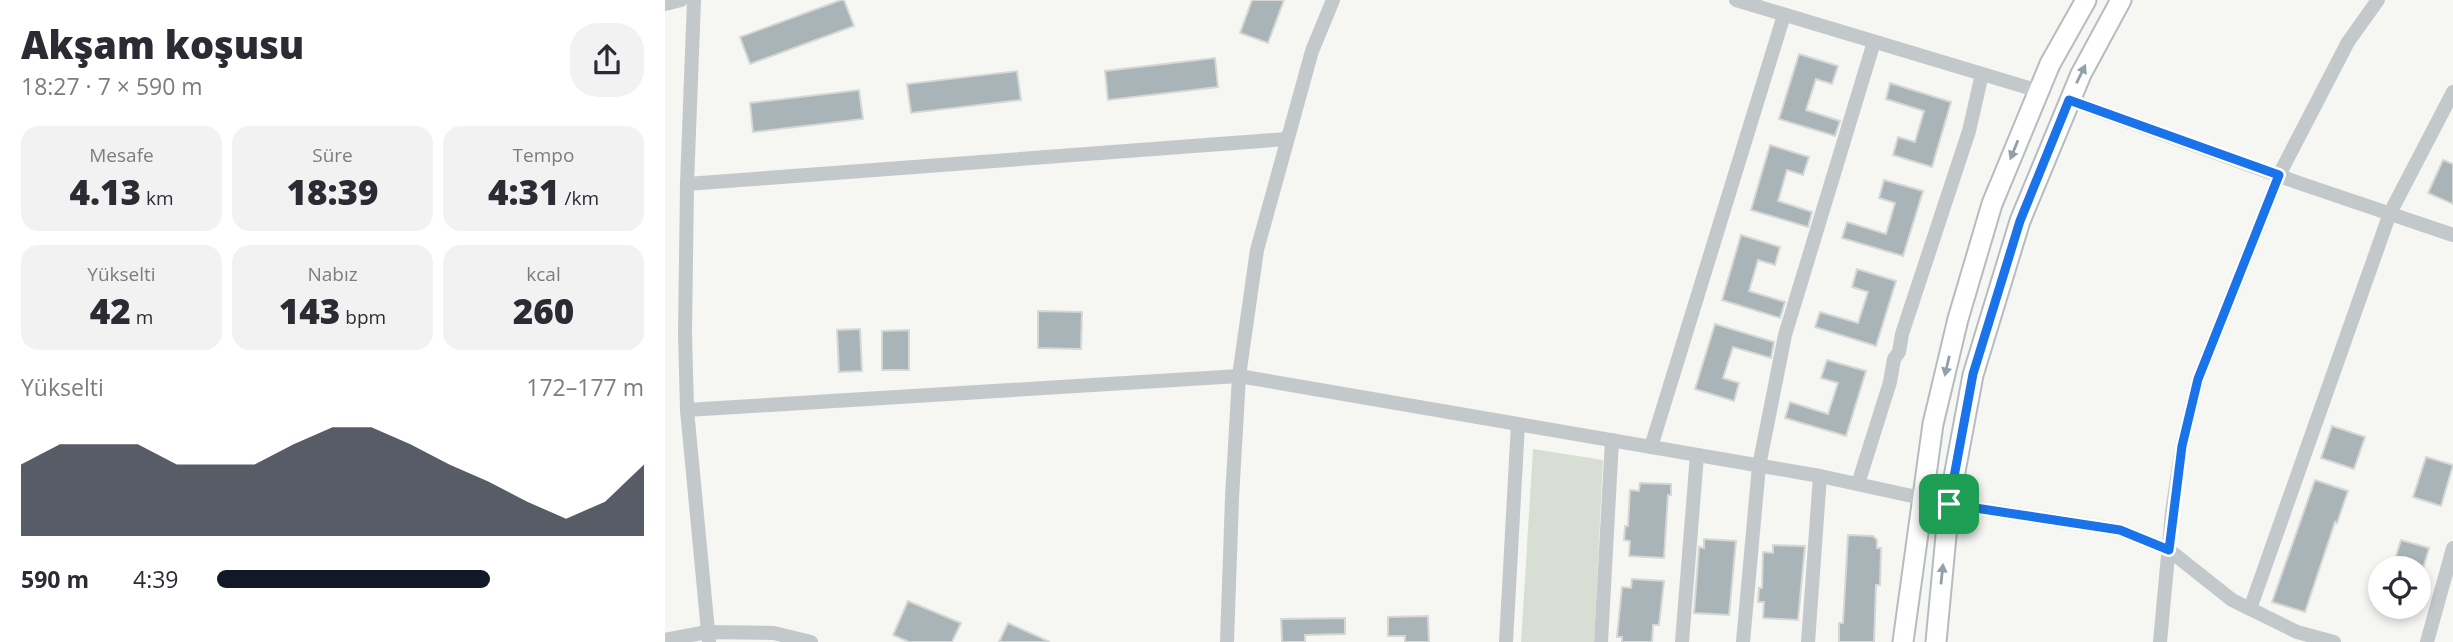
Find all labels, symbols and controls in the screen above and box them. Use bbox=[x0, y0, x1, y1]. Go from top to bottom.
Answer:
text: Akşam koşusu bbox=[21, 18, 304, 70]
button: share bbox=[570, 23, 644, 97]
one-way arrow bbox=[2075, 64, 2087, 84]
text: 18:27 · 7 × 590 m bbox=[21, 70, 203, 102]
one-way arrow bbox=[2009, 139, 2020, 160]
text: Mesafe bbox=[89, 142, 154, 168]
text: Süre bbox=[312, 142, 353, 168]
text: Tempo bbox=[513, 142, 574, 168]
text: 4.13 bbox=[69, 168, 141, 215]
text: 18:39 bbox=[286, 168, 379, 215]
text: 4:31 bbox=[488, 168, 560, 215]
text: km bbox=[141, 185, 174, 211]
text: /km bbox=[560, 185, 599, 211]
text: Yükselti bbox=[87, 261, 156, 287]
text: Nabız bbox=[307, 261, 358, 287]
text: kcal bbox=[526, 261, 561, 287]
text: 42 bbox=[90, 287, 131, 334]
text: 143 bbox=[279, 287, 340, 334]
text: 260 bbox=[513, 287, 574, 334]
text: m bbox=[131, 304, 153, 330]
text: bpm bbox=[340, 304, 386, 330]
one-way arrow bbox=[1941, 356, 1952, 378]
text: Yükselti bbox=[21, 371, 104, 403]
text: 172–177 m bbox=[526, 371, 644, 403]
pin bbox=[1919, 474, 1979, 534]
icon: arrive bbox=[1930, 485, 1968, 523]
map controls bbox=[2368, 556, 2431, 619]
button: locate bbox=[2368, 556, 2431, 619]
text: 590 m bbox=[21, 563, 89, 595]
text: 4:39 bbox=[133, 563, 179, 595]
one-way arrow bbox=[1936, 563, 1947, 585]

